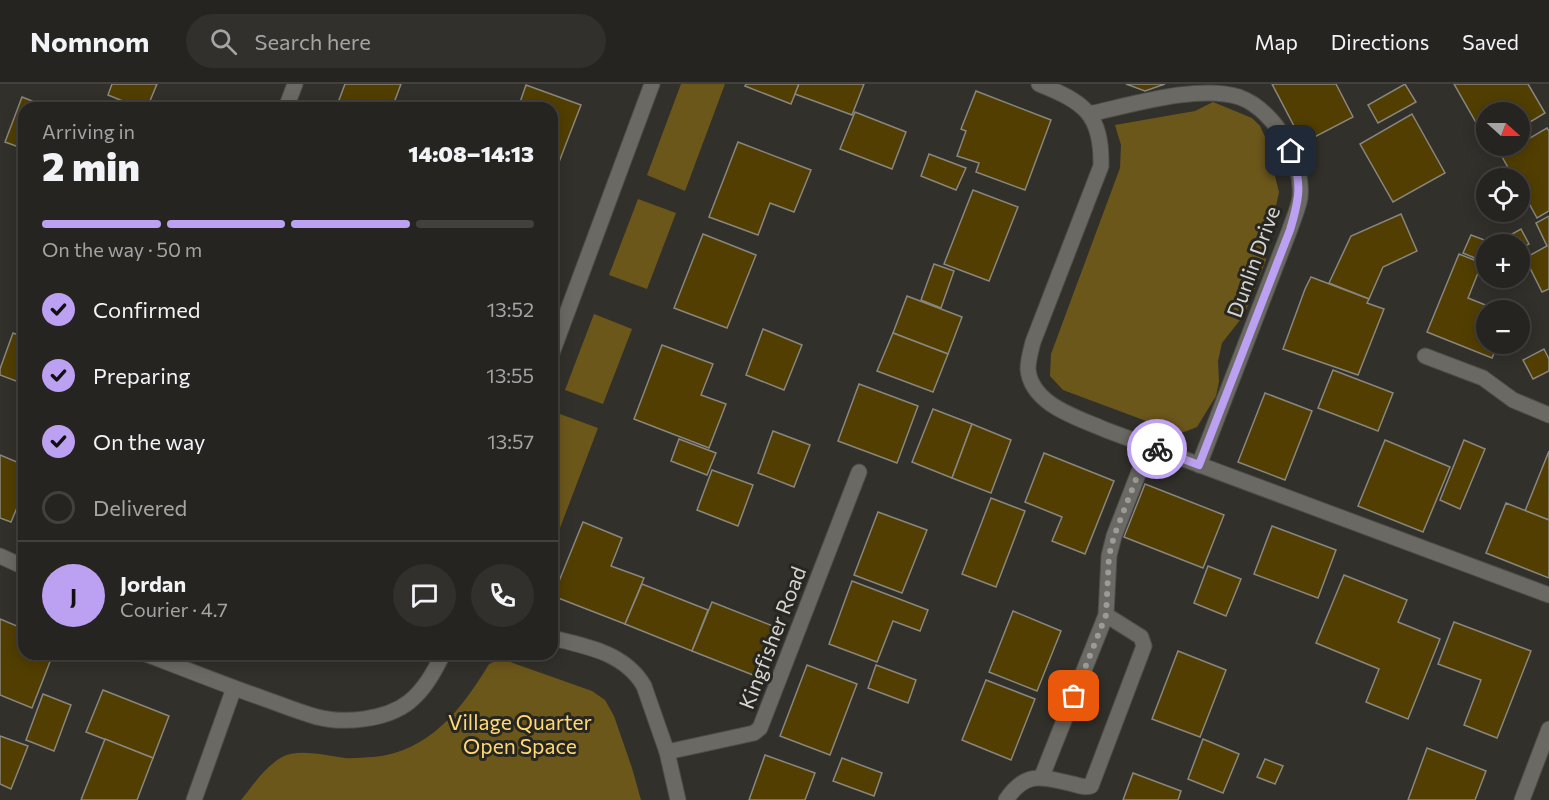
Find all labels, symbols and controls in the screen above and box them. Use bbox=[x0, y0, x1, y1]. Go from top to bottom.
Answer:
search box bbox=[186, 14, 606, 68]
text: Nomnom bbox=[30, 24, 150, 58]
icon: search bbox=[207, 25, 240, 58]
text: Search here bbox=[255, 28, 371, 55]
text: Map bbox=[1255, 29, 1298, 54]
text: Directions bbox=[1331, 29, 1429, 54]
text: Saved bbox=[1462, 29, 1519, 54]
north arrow bbox=[1476, 102, 1530, 156]
map controls bbox=[1476, 102, 1530, 354]
text: Arriving in bbox=[42, 119, 135, 143]
pin bbox=[1265, 125, 1316, 176]
icon: home bbox=[1274, 134, 1307, 167]
text: 14:08–14:13 bbox=[408, 140, 534, 167]
text: 2 min bbox=[42, 141, 140, 189]
button: locate bbox=[1476, 168, 1530, 222]
street label: Dunlin Drive bbox=[1221, 202, 1284, 321]
button: + bbox=[1476, 234, 1530, 288]
text: On the way · 50 m bbox=[42, 237, 202, 261]
icon: check bbox=[42, 293, 75, 326]
text: Confirmed bbox=[93, 296, 200, 323]
text: 13:52 bbox=[487, 297, 534, 321]
button: − bbox=[1476, 300, 1530, 354]
icon: check bbox=[42, 359, 75, 392]
text: Preparing bbox=[93, 362, 190, 389]
text: 13:55 bbox=[486, 363, 534, 387]
courier bbox=[1127, 419, 1187, 479]
icon: check bbox=[42, 425, 75, 458]
text: On the way bbox=[93, 428, 205, 455]
text: 13:57 bbox=[487, 429, 534, 453]
icon: bike bbox=[1141, 433, 1174, 466]
text: Delivered bbox=[93, 494, 187, 521]
street label: Kingfisher Road bbox=[733, 563, 810, 712]
button: chat bbox=[393, 564, 456, 627]
button: phone bbox=[471, 564, 534, 627]
text: Jordan bbox=[120, 570, 186, 597]
text: J bbox=[70, 582, 77, 609]
text: Courier · 4.7 bbox=[120, 597, 228, 621]
pin bbox=[1048, 670, 1099, 721]
icon: bag bbox=[1057, 679, 1090, 712]
park label: Village Quarter Open Space bbox=[448, 709, 592, 758]

